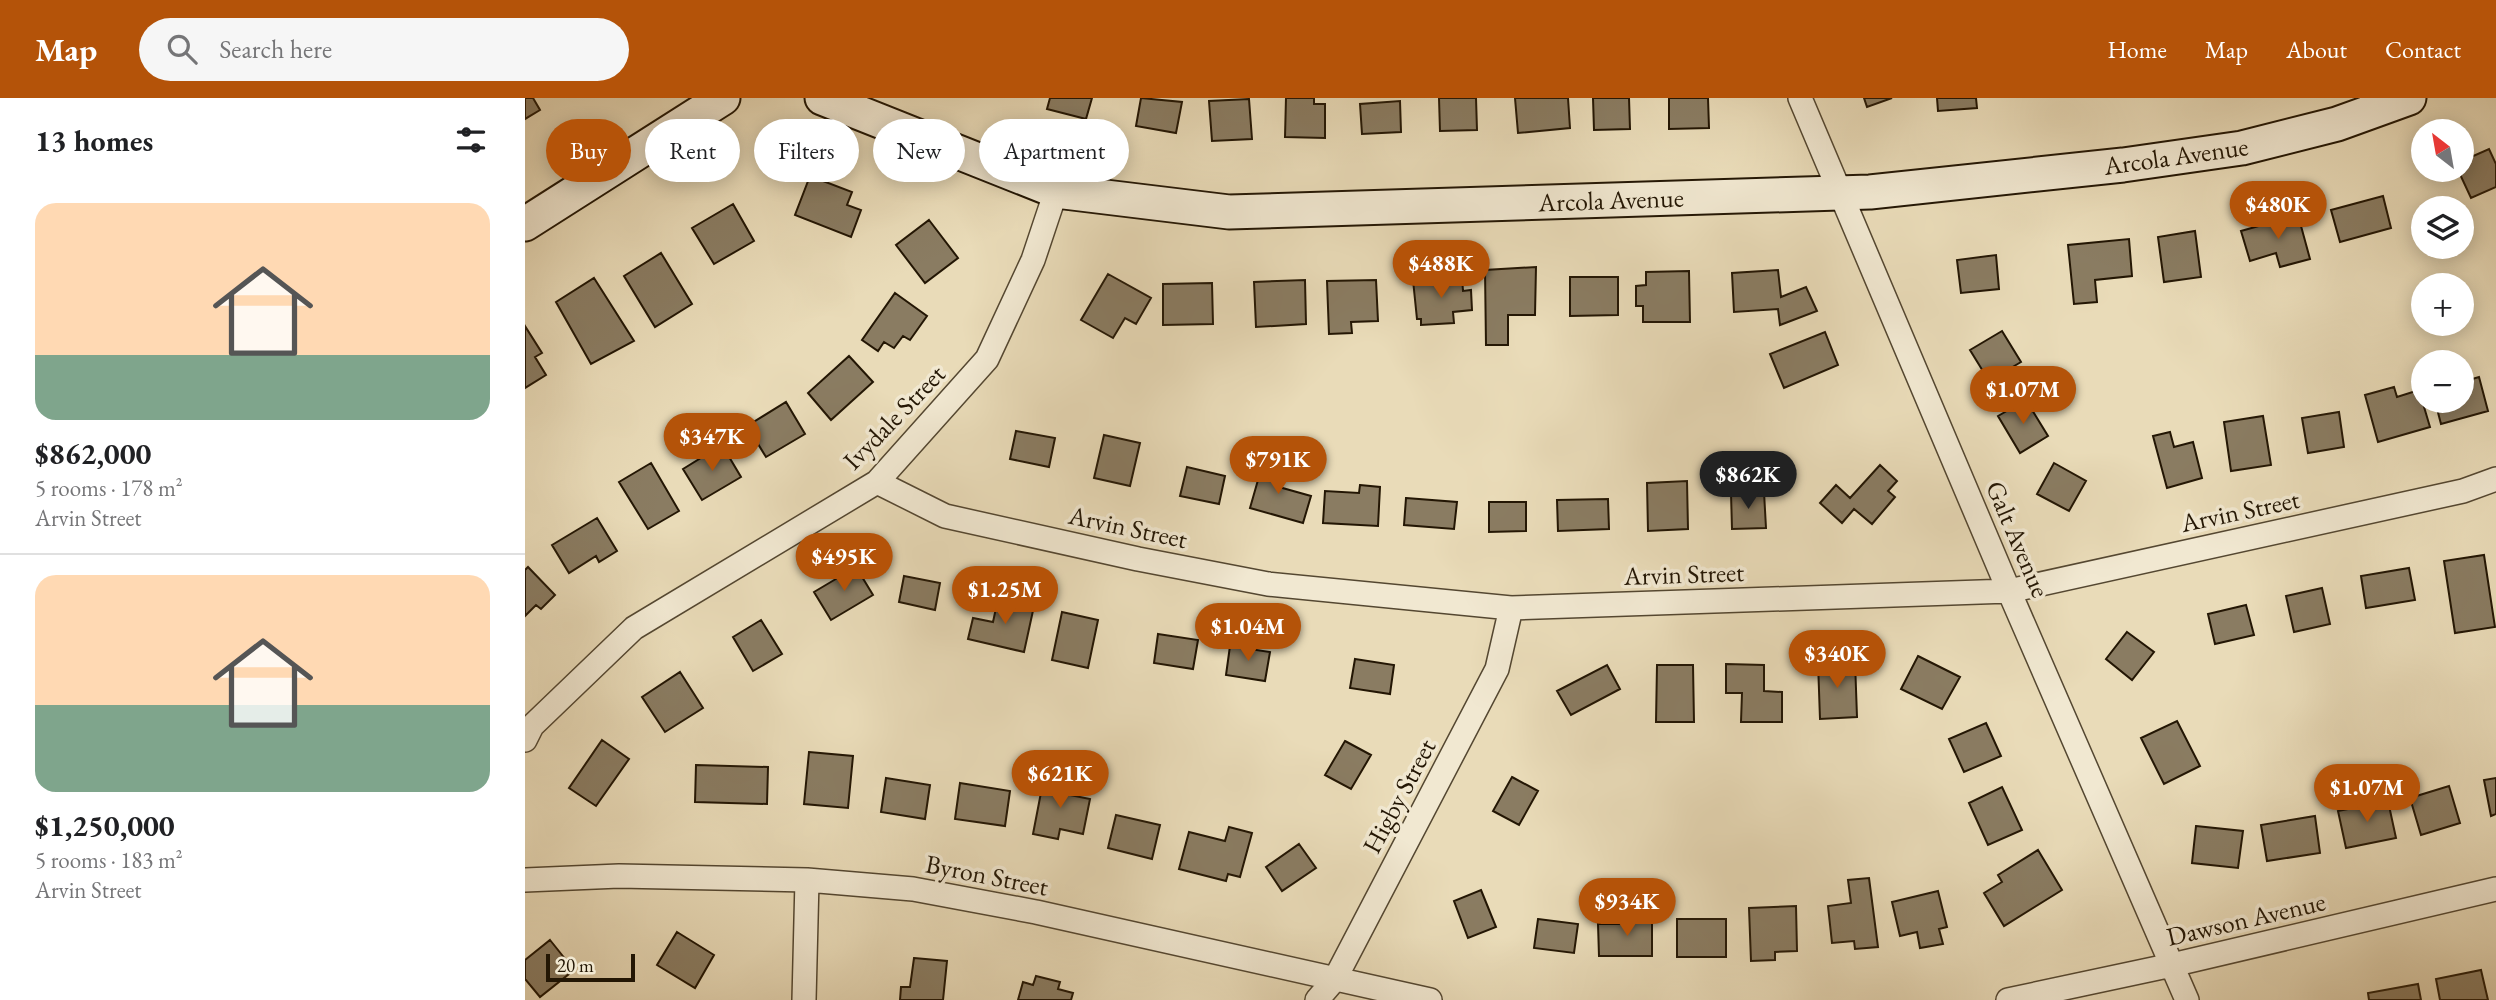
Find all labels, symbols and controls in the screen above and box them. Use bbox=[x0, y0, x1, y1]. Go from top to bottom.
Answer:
search box bbox=[139, 18, 629, 81]
text: Map bbox=[35, 28, 97, 71]
icon: search bbox=[163, 30, 201, 68]
text: Search here bbox=[219, 32, 332, 66]
text: Home bbox=[2107, 34, 2167, 65]
text: Map bbox=[2205, 34, 2248, 65]
text: About bbox=[2286, 34, 2347, 65]
text: Contact bbox=[2385, 34, 2461, 65]
chip: Buy bbox=[546, 119, 631, 182]
chip: Rent bbox=[645, 119, 740, 182]
chip: Filters bbox=[754, 119, 859, 182]
chip: New bbox=[873, 119, 965, 182]
chip: Apartment bbox=[979, 119, 1129, 182]
north arrow bbox=[2411, 119, 2475, 182]
map controls bbox=[2411, 119, 2474, 413]
text: 13 homes bbox=[35, 121, 153, 160]
icon: filters bbox=[452, 121, 490, 159]
street label: Arcola Avenue bbox=[2101, 129, 2250, 183]
street label: Arcola Avenue bbox=[1537, 180, 1684, 220]
pin: $480K bbox=[2229, 181, 2327, 241]
text: $480K bbox=[2246, 189, 2310, 219]
button: layers bbox=[2411, 196, 2474, 259]
pin: $488K bbox=[1392, 240, 1490, 300]
icon: home bbox=[200, 248, 326, 374]
text: $488K bbox=[1409, 248, 1473, 278]
button: + bbox=[2411, 273, 2474, 336]
button: − bbox=[2411, 350, 2474, 413]
street label: Ivydale Street bbox=[836, 357, 952, 477]
pin: $1.07M bbox=[1966, 366, 2080, 426]
text: $1.07M bbox=[1986, 374, 2060, 404]
pin: $347K bbox=[663, 414, 761, 473]
text: $347K bbox=[680, 421, 744, 451]
text: $862,000 bbox=[35, 434, 151, 473]
pin: $791K bbox=[1229, 436, 1327, 496]
text: $791K bbox=[1246, 444, 1310, 474]
pin: $862K bbox=[1699, 452, 1797, 511]
text: $862K bbox=[1716, 459, 1780, 489]
text: 5 rooms · 178 m² bbox=[35, 473, 183, 503]
street label: Galt Avenue bbox=[1978, 475, 2058, 603]
street label: Arvin Street bbox=[2177, 482, 2302, 540]
street label: Arvin Street bbox=[1065, 498, 1190, 556]
text: Arvin Street bbox=[35, 503, 142, 533]
pin: $495K bbox=[795, 533, 893, 593]
text: $495K bbox=[812, 541, 876, 571]
street label: Arvin Street bbox=[1622, 555, 1745, 593]
pin: $1.25M bbox=[948, 566, 1062, 626]
text: $1.25M bbox=[968, 574, 1042, 604]
pin: $1.04M bbox=[1191, 603, 1305, 663]
text: $1.04M bbox=[1211, 611, 1285, 641]
icon: home bbox=[200, 620, 326, 746]
pin: $340K bbox=[1788, 630, 1886, 690]
text: $340K bbox=[1805, 638, 1869, 668]
street label: Higby Street bbox=[1355, 733, 1443, 859]
pin: $621K bbox=[1011, 750, 1109, 810]
text: $621K bbox=[1028, 758, 1092, 788]
pin: $1.07M bbox=[2310, 764, 2424, 824]
text: $1.07M bbox=[2330, 772, 2404, 802]
text: $1,250,000 bbox=[35, 806, 175, 845]
text: 5 rooms · 183 m² bbox=[35, 845, 183, 875]
street label: Byron Street bbox=[923, 846, 1051, 904]
text: Arvin Street bbox=[35, 875, 142, 905]
pin: $934K bbox=[1578, 878, 1676, 938]
street label: Dawson Avenue bbox=[2163, 884, 2329, 954]
text: $934K bbox=[1595, 886, 1659, 916]
scale bar bbox=[546, 951, 635, 983]
text: 20 m bbox=[557, 953, 594, 978]

